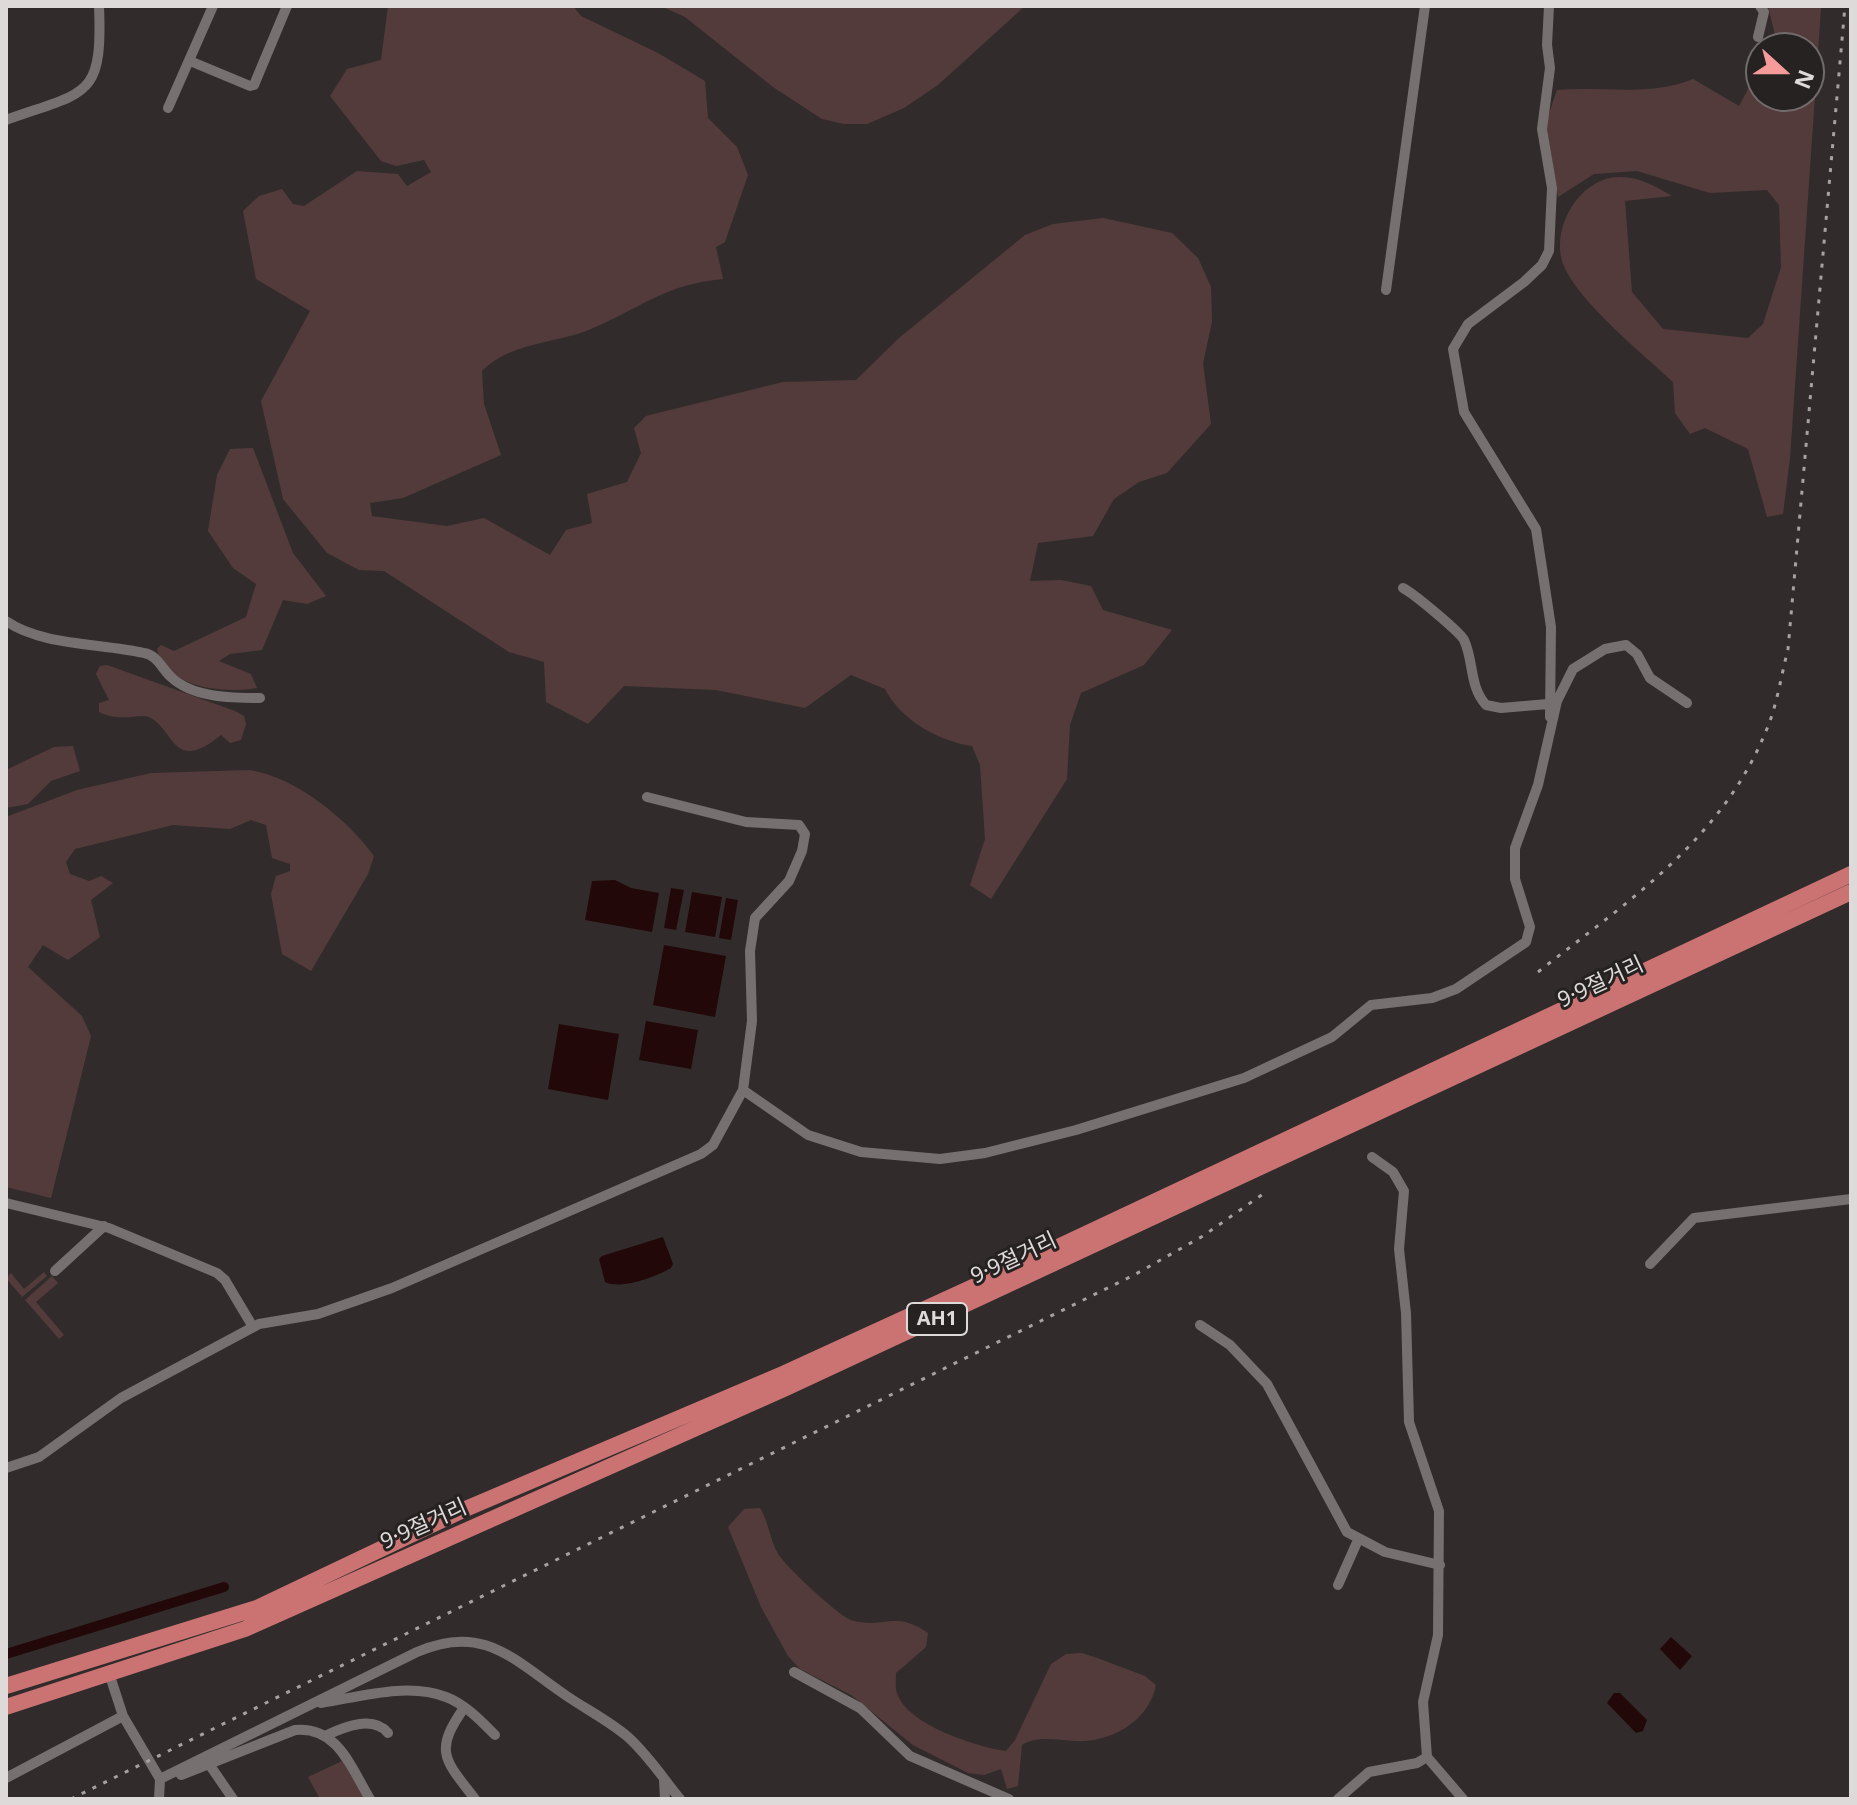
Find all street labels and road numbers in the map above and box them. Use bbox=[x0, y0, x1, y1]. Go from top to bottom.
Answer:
street label: 9·9절거리 bbox=[1554, 952, 1648, 1014]
street label: 9·9절거리 bbox=[967, 1228, 1061, 1290]
road number: AH1 bbox=[907, 1303, 967, 1335]
street label: 9·9절거리 bbox=[377, 1494, 471, 1556]

